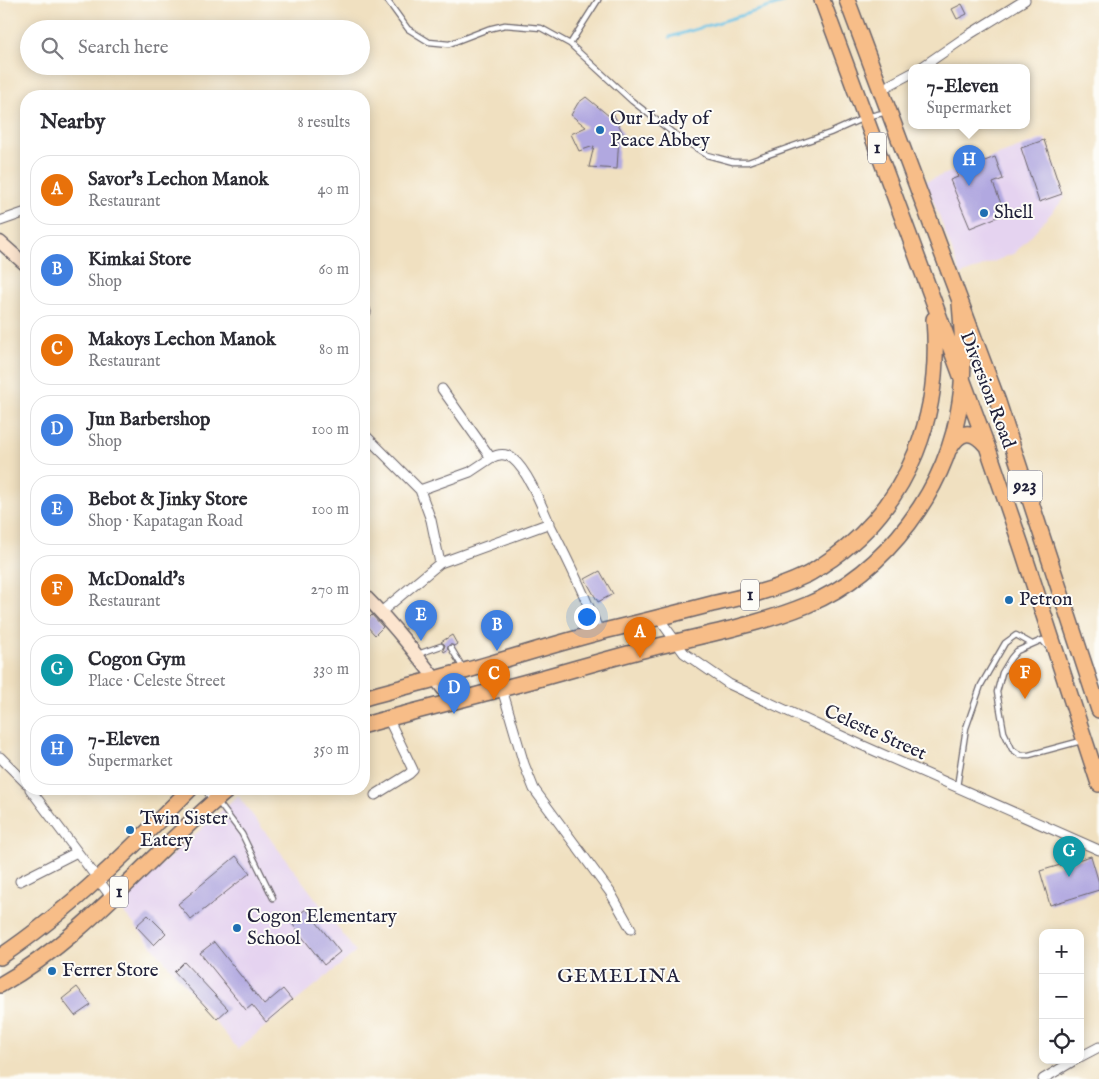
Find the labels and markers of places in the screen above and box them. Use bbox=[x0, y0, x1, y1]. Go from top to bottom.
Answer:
place label: Our Lady of Peace Abbey bbox=[610, 107, 712, 153]
marker: Our Lady of Peace Abbey bbox=[594, 124, 606, 136]
pin: H bbox=[953, 145, 985, 186]
place label: Shell bbox=[994, 201, 1034, 225]
marker: Shell bbox=[978, 207, 990, 219]
place label: Petron bbox=[1019, 588, 1072, 612]
marker: Petron bbox=[1003, 594, 1015, 606]
pin: E bbox=[405, 600, 437, 641]
pin: B bbox=[481, 610, 513, 651]
pin: A bbox=[624, 617, 656, 658]
pin: F bbox=[1009, 658, 1041, 699]
pin: C bbox=[478, 659, 510, 700]
pin: D bbox=[438, 673, 470, 714]
place label: Twin Sister Eatery bbox=[140, 807, 228, 853]
marker: Twin Sister Eatery bbox=[124, 824, 136, 836]
pin: G bbox=[1053, 836, 1085, 877]
place label: Cogon Elementary School bbox=[247, 905, 398, 951]
marker: Cogon Elementary School bbox=[231, 922, 243, 934]
place label: Ferrer Store bbox=[62, 959, 159, 983]
marker: Ferrer Store bbox=[46, 965, 58, 977]

